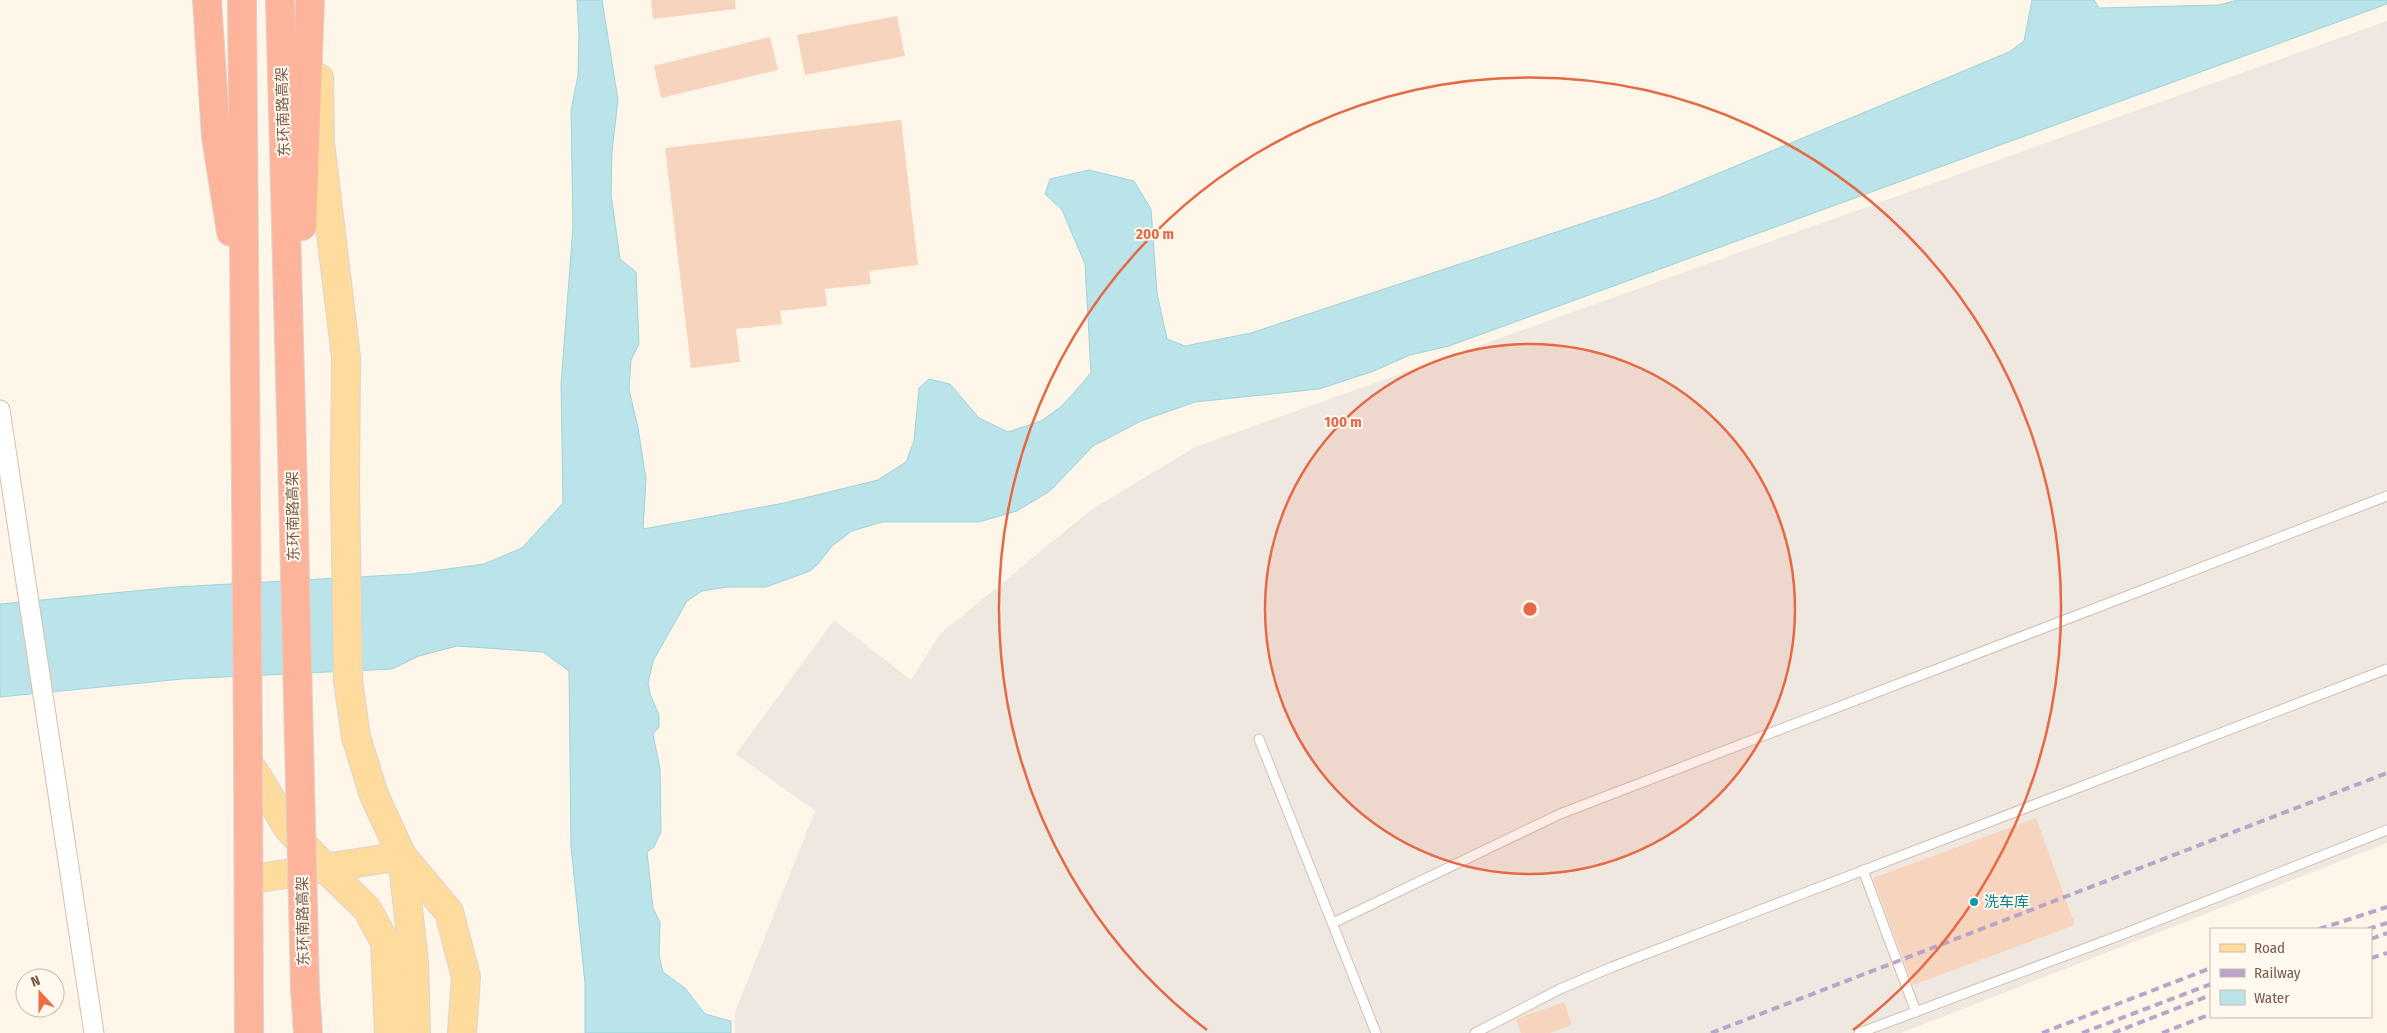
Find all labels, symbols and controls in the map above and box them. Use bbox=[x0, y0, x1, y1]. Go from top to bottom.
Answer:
street label: 东环南路高架 bbox=[272, 67, 294, 157]
text: 200 m bbox=[1135, 225, 1174, 243]
text: 100 m bbox=[1324, 413, 1362, 431]
street label: 东环南路高架 bbox=[283, 471, 303, 561]
centre of rings bbox=[1521, 600, 1539, 618]
street label: 东环南路高架 bbox=[293, 876, 313, 966]
place label: 洗车库 bbox=[1984, 893, 2029, 911]
marker: 洗车库 bbox=[1968, 896, 1980, 908]
legend bbox=[2210, 928, 2372, 1018]
text: Road bbox=[2254, 939, 2285, 957]
text: Railway bbox=[2254, 964, 2301, 982]
north arrow bbox=[15, 968, 65, 1018]
text: N bbox=[29, 972, 42, 991]
text: Water bbox=[2254, 989, 2290, 1007]

